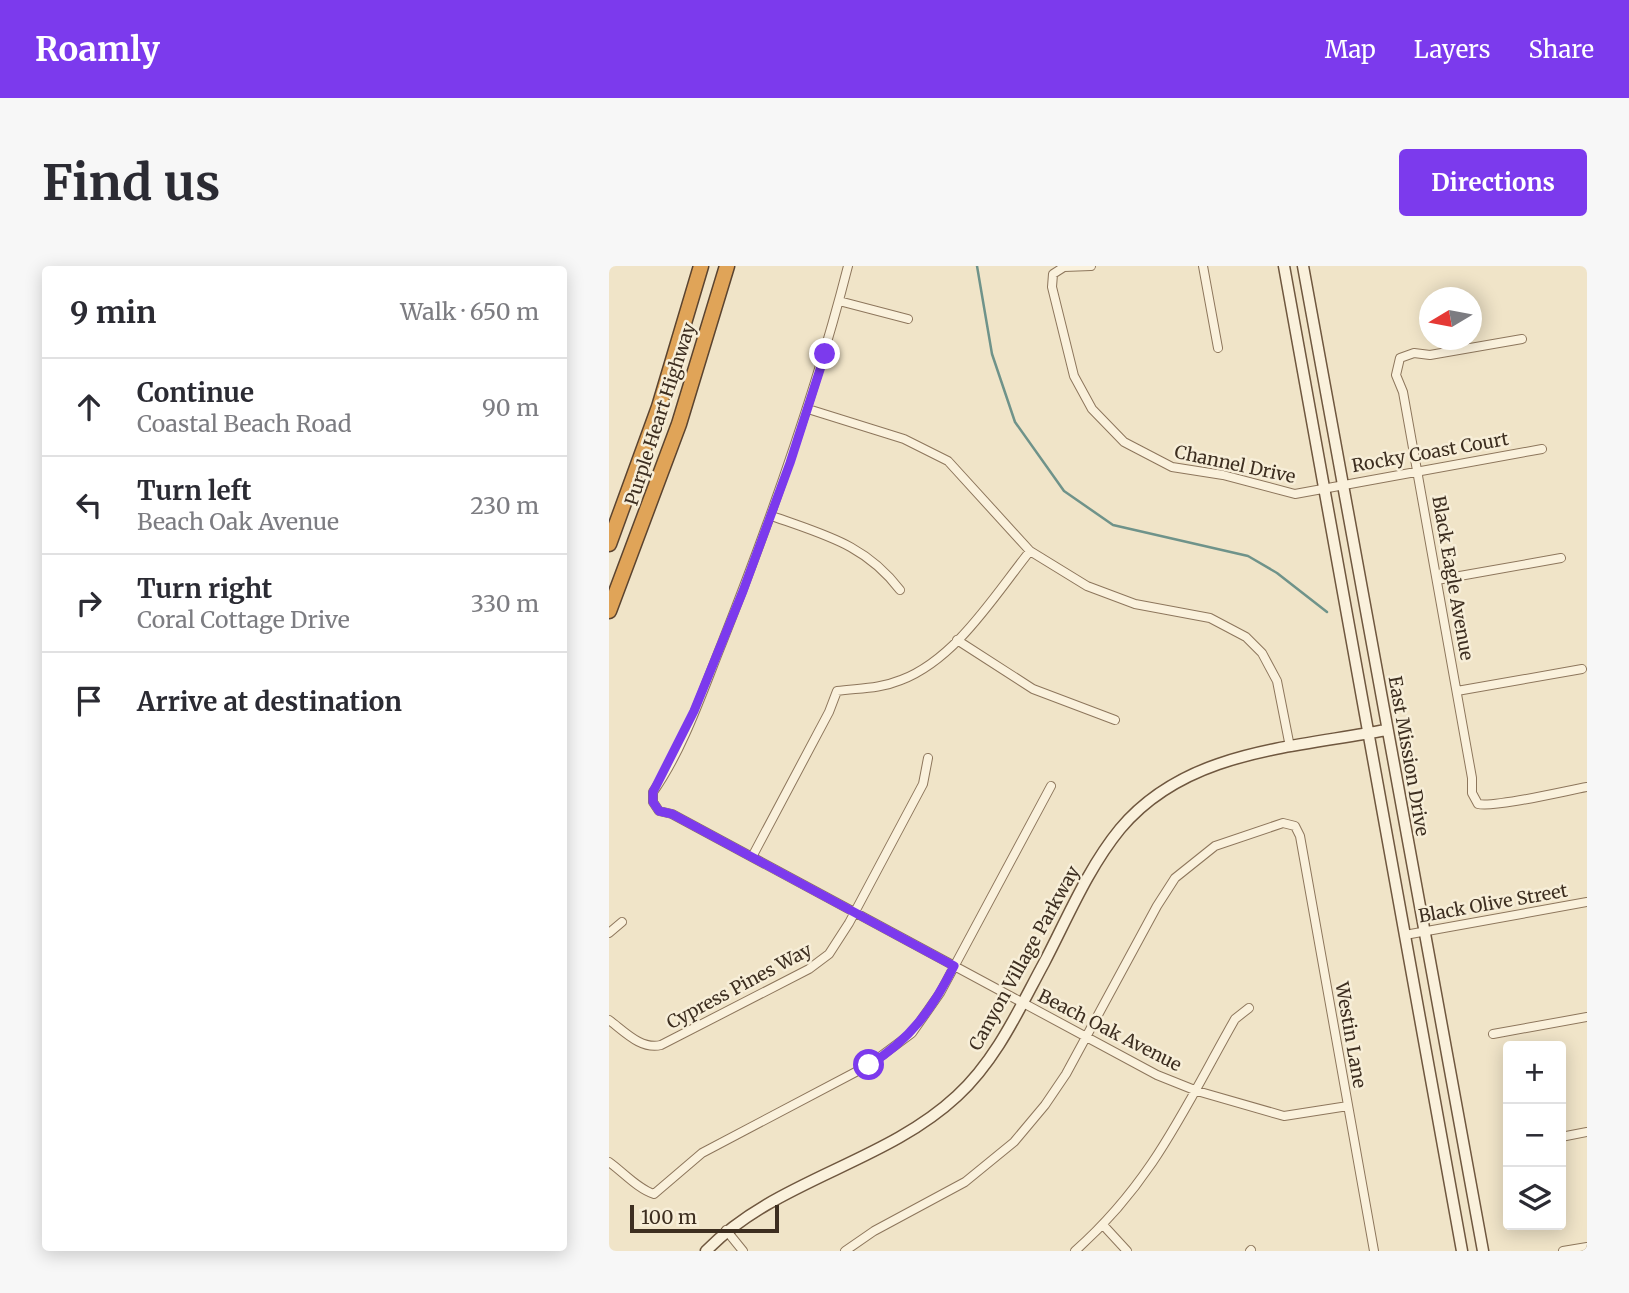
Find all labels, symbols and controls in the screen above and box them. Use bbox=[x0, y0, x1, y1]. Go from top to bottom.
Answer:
text: Roamly bbox=[35, 29, 160, 70]
text: Map bbox=[1325, 34, 1376, 65]
text: Layers bbox=[1414, 34, 1490, 65]
text: Share bbox=[1528, 34, 1594, 65]
button: Directions bbox=[1399, 149, 1587, 216]
text: Find us bbox=[42, 152, 220, 213]
north arrow bbox=[1419, 287, 1482, 350]
text: 9 min bbox=[70, 293, 156, 331]
text: Walk · 650 m bbox=[400, 297, 539, 326]
street label: Purple Heart Highway bbox=[620, 319, 701, 508]
route end bbox=[809, 338, 840, 369]
text: Continue bbox=[137, 376, 254, 409]
icon: ahead bbox=[70, 388, 108, 426]
text: 90 m bbox=[482, 393, 539, 422]
text: Coastal Beach Road bbox=[137, 409, 352, 438]
street label: Rocky Coast Court bbox=[1350, 427, 1510, 477]
street label: Channel Drive bbox=[1172, 440, 1298, 488]
text: Turn left bbox=[137, 474, 251, 507]
icon: left bbox=[70, 486, 108, 524]
text: 230 m bbox=[470, 491, 539, 520]
street label: Black Eagle Avenue bbox=[1427, 494, 1479, 662]
text: Beach Oak Avenue bbox=[137, 507, 339, 536]
text: Turn right bbox=[137, 572, 272, 605]
icon: right bbox=[70, 584, 108, 622]
text: 330 m bbox=[471, 589, 539, 618]
text: Coral Cottage Drive bbox=[137, 605, 350, 634]
street label: East Mission Drive bbox=[1384, 674, 1434, 838]
icon: arrive bbox=[70, 682, 108, 720]
text: Arrive at destination bbox=[137, 685, 402, 718]
street label: Canyon Village Parkway bbox=[964, 861, 1085, 1054]
street label: Black Olive Street bbox=[1417, 879, 1569, 927]
street label: Cypress Pines Way bbox=[662, 938, 816, 1034]
street label: Westin Lane bbox=[1330, 979, 1372, 1090]
street label: Beach Oak Avenue bbox=[1034, 984, 1186, 1076]
map controls bbox=[1503, 1041, 1566, 1230]
button: + bbox=[1503, 1041, 1566, 1104]
route start bbox=[853, 1049, 884, 1080]
button: − bbox=[1503, 1104, 1566, 1167]
button: layers bbox=[1503, 1167, 1566, 1230]
scale bar bbox=[630, 1202, 779, 1234]
text: 100 m bbox=[641, 1205, 697, 1229]

